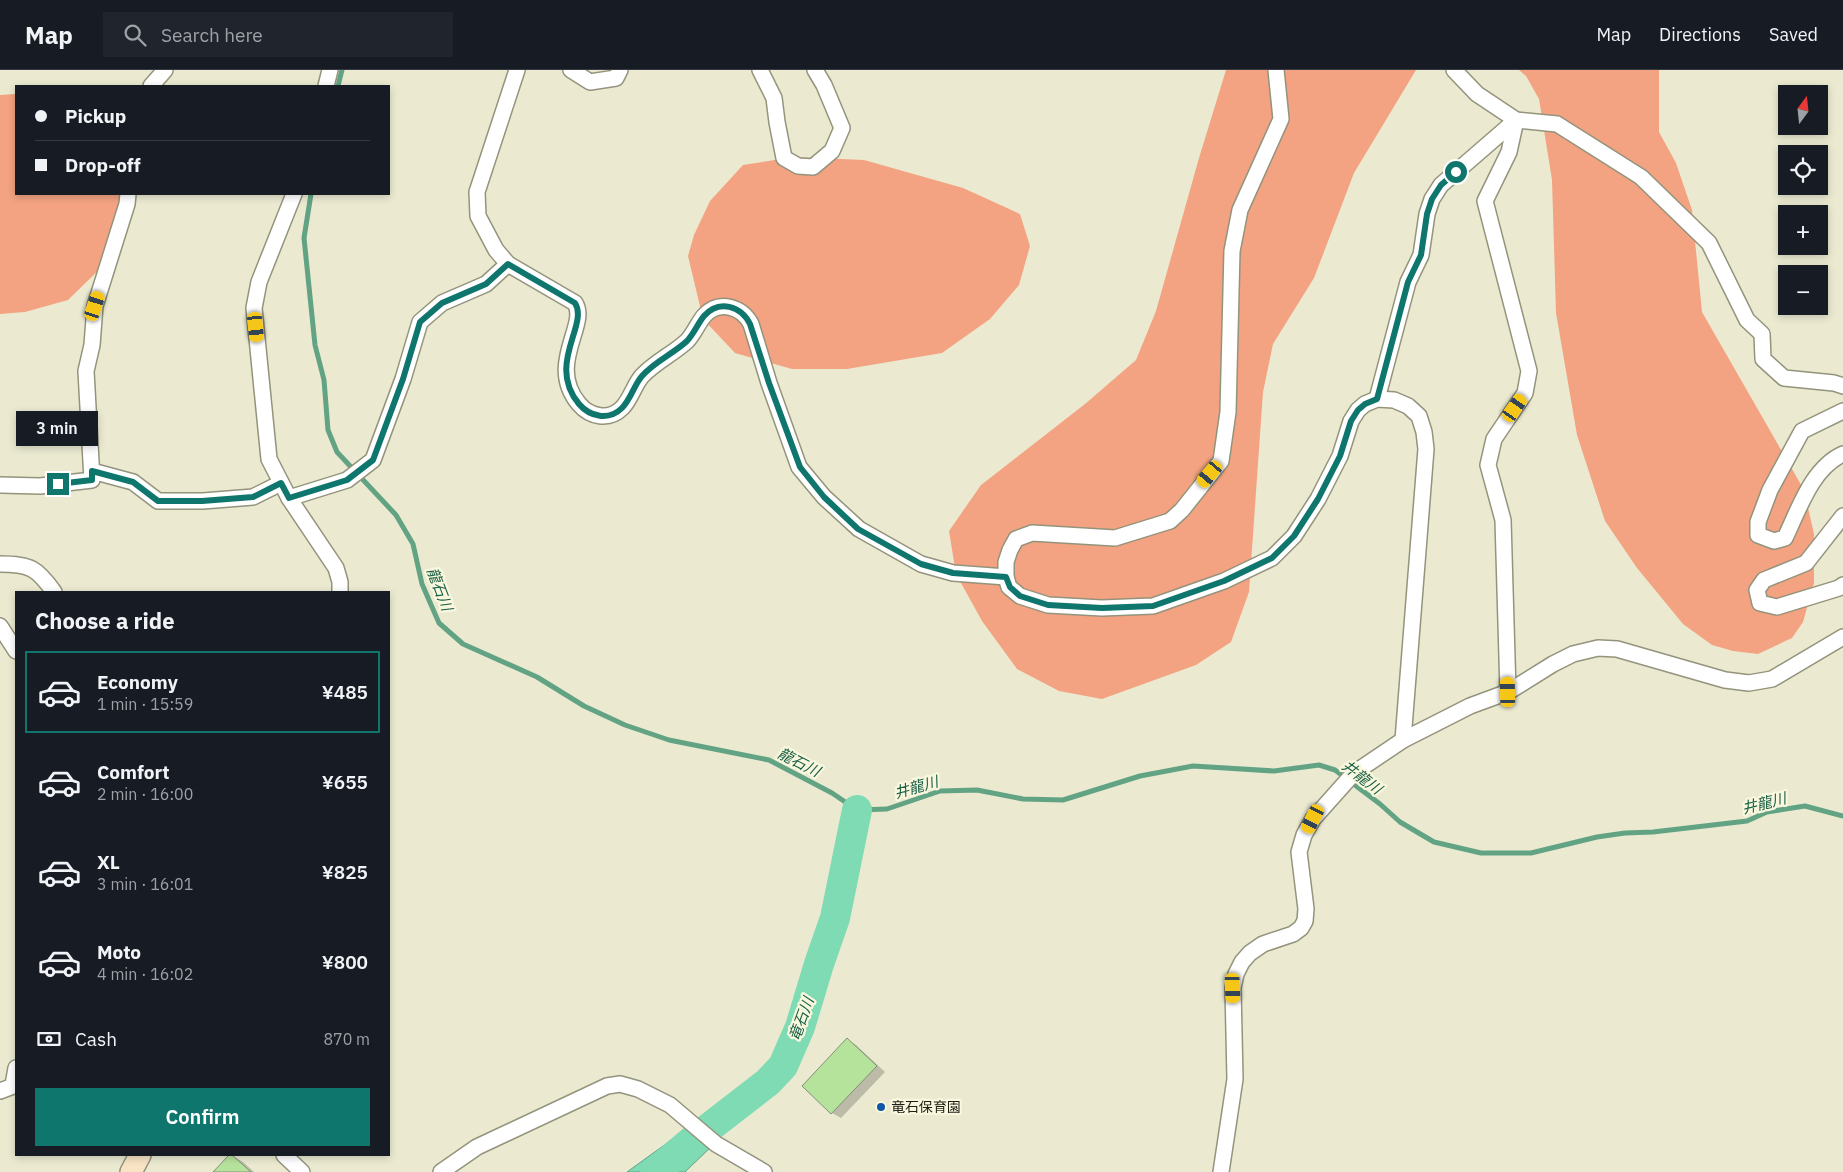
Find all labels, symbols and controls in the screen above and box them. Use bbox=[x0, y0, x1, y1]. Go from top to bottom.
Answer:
search box bbox=[103, 12, 453, 57]
text: Map bbox=[25, 19, 73, 51]
icon: search bbox=[121, 21, 149, 49]
text: Search here bbox=[161, 23, 263, 47]
text: Map bbox=[1596, 23, 1631, 46]
text: Directions bbox=[1659, 23, 1741, 46]
text: Saved bbox=[1769, 23, 1818, 46]
north arrow bbox=[1778, 85, 1828, 135]
map controls bbox=[1778, 85, 1828, 315]
text: Pickup bbox=[65, 104, 126, 128]
button: locate bbox=[1778, 145, 1828, 195]
text: Drop-off bbox=[65, 153, 141, 177]
route start bbox=[1445, 161, 1467, 183]
button: + bbox=[1778, 205, 1828, 255]
button: − bbox=[1778, 265, 1828, 315]
car bbox=[83, 289, 106, 323]
car bbox=[246, 311, 265, 343]
car bbox=[1500, 391, 1529, 425]
callout: 3 min bbox=[17, 412, 99, 446]
text: 3 min bbox=[36, 418, 78, 438]
car bbox=[1194, 458, 1225, 490]
route end bbox=[47, 473, 69, 495]
water label: 龍石川 bbox=[423, 565, 458, 615]
text: Choose a ride bbox=[35, 606, 175, 635]
icon: car bbox=[37, 670, 82, 715]
text: Economy bbox=[97, 670, 178, 694]
car bbox=[1500, 677, 1515, 707]
text: ¥485 bbox=[322, 680, 368, 704]
text: 1 min · 15:59 bbox=[97, 694, 193, 714]
water label: 龍石川 bbox=[775, 743, 825, 782]
water label: 井龍川 bbox=[1338, 756, 1387, 799]
icon: car bbox=[37, 760, 82, 805]
text: Comfort bbox=[97, 760, 170, 784]
text: ¥655 bbox=[322, 770, 368, 794]
water label: 井龍川 bbox=[892, 771, 942, 802]
text: 2 min · 16:00 bbox=[97, 784, 193, 804]
water label: 井龍川 bbox=[1740, 788, 1790, 818]
car bbox=[1299, 802, 1326, 836]
icon: car bbox=[37, 850, 82, 895]
text: XL bbox=[97, 850, 120, 874]
text: ¥825 bbox=[322, 860, 368, 884]
text: 3 min · 16:01 bbox=[97, 874, 193, 894]
icon: car bbox=[37, 940, 82, 985]
text: Moto bbox=[97, 940, 141, 964]
text: ¥800 bbox=[322, 950, 368, 974]
text: 4 min · 16:02 bbox=[97, 964, 193, 984]
car bbox=[1224, 973, 1241, 1003]
water label: 竜石川 bbox=[784, 993, 818, 1043]
icon: cash bbox=[35, 1025, 63, 1053]
text: Cash bbox=[75, 1027, 117, 1051]
text: 870 m bbox=[323, 1029, 370, 1049]
button: Confirm bbox=[35, 1088, 370, 1146]
place label: 竜石保育園 bbox=[891, 1098, 961, 1116]
marker: 竜石保育園 bbox=[875, 1101, 887, 1113]

